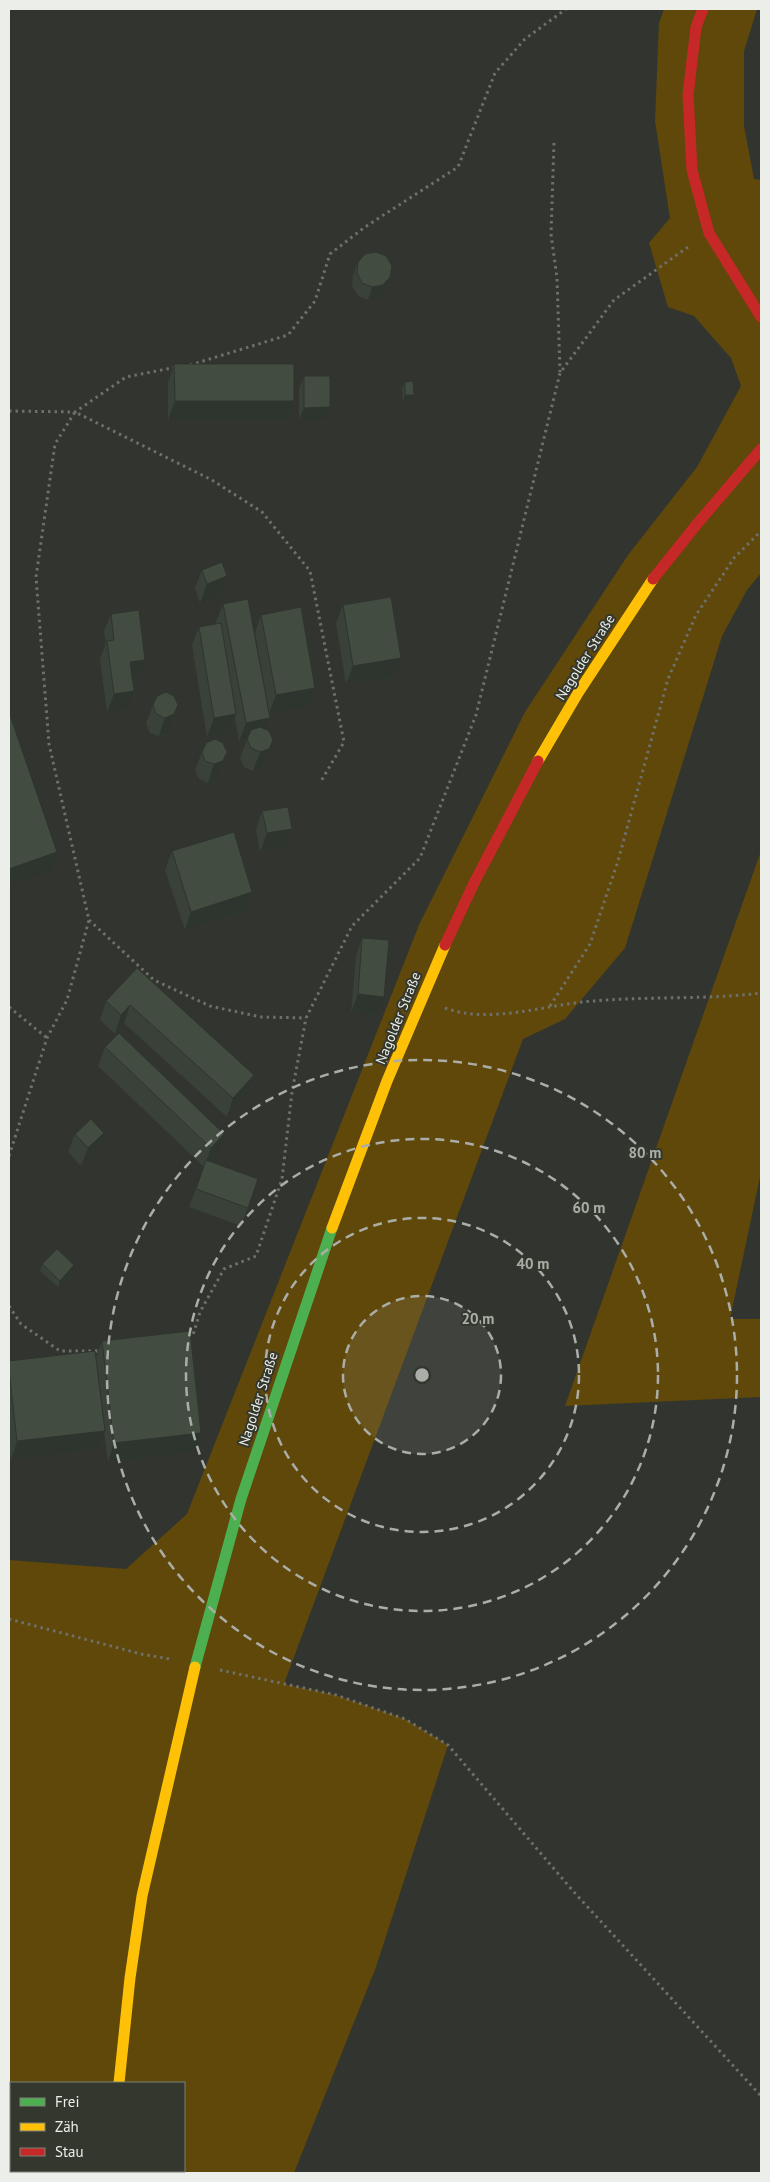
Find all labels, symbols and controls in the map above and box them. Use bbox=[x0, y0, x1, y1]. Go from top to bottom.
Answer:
street label: Nagolder Straße bbox=[551, 611, 619, 703]
street label: Nagolder Straße bbox=[371, 969, 425, 1067]
text: 80 m bbox=[629, 1143, 661, 1162]
text: 60 m bbox=[573, 1198, 605, 1217]
text: 40 m bbox=[517, 1254, 549, 1273]
text: 20 m bbox=[462, 1309, 494, 1328]
street label: Nagolder Straße bbox=[234, 1350, 282, 1448]
centre of rings bbox=[413, 1366, 431, 1384]
legend bbox=[10, 2082, 185, 2172]
text: Frei bbox=[55, 2092, 80, 2111]
text: Zäh bbox=[55, 2117, 79, 2136]
text: Stau bbox=[55, 2142, 84, 2161]

